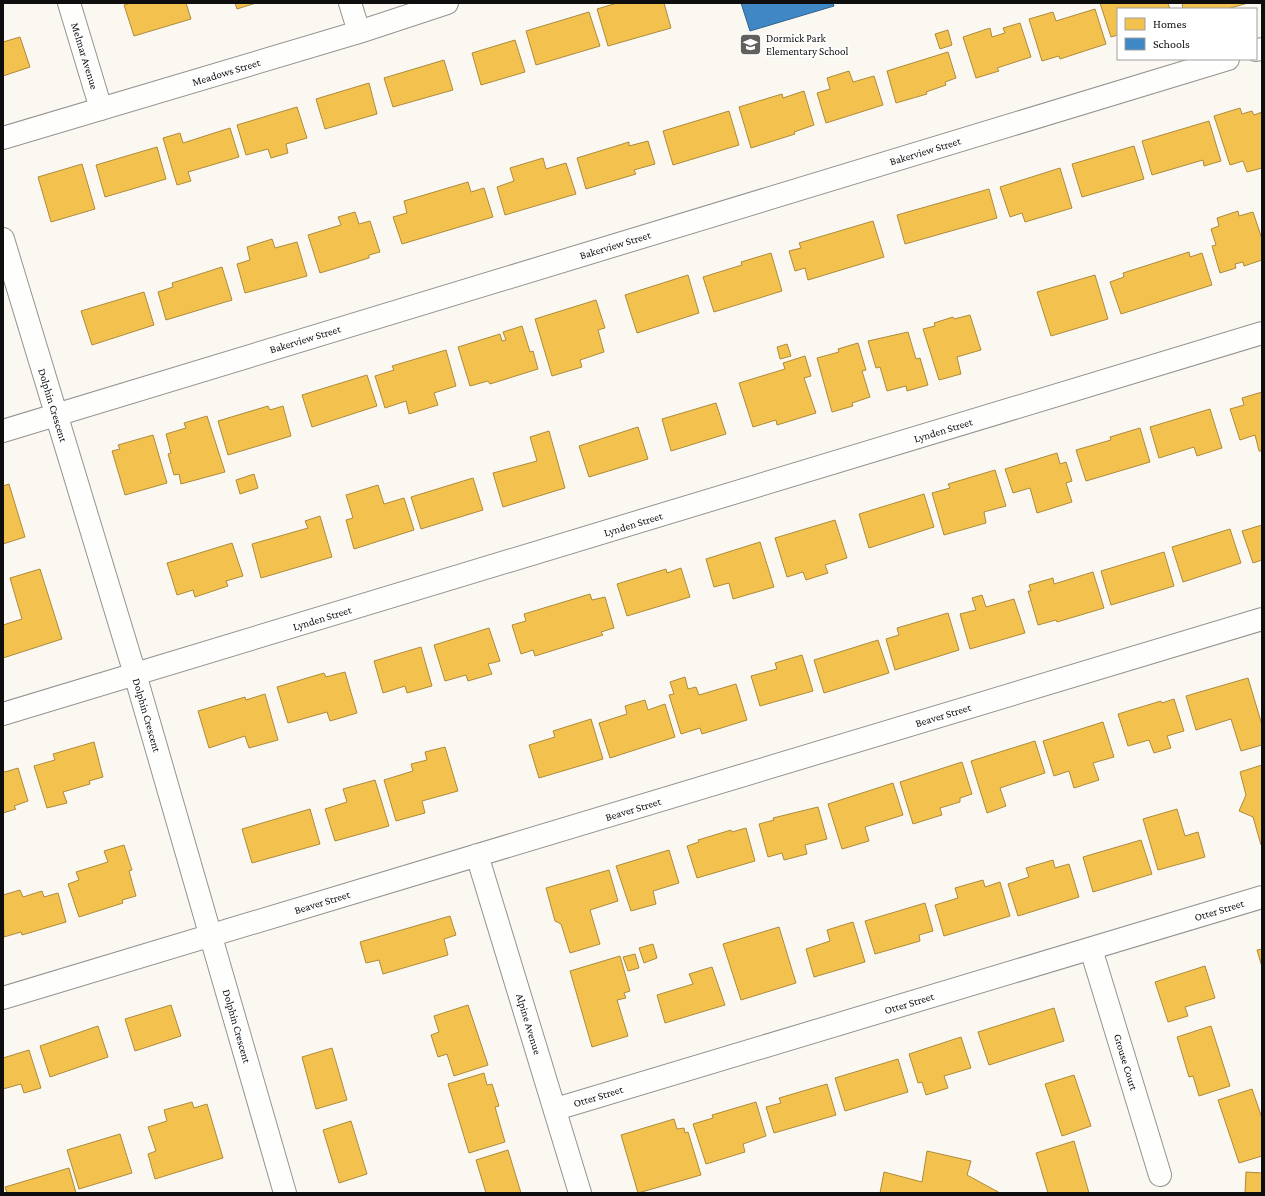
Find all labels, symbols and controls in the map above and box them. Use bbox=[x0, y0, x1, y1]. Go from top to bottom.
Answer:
legend bbox=[1117, 8, 1257, 60]
text: Homes bbox=[1153, 17, 1187, 31]
street label: Melmar Avenue bbox=[69, 21, 101, 91]
school or university icon: Dormick Park Elementary School bbox=[737, 31, 763, 57]
place label: Dormick Park Elementary School bbox=[766, 32, 849, 58]
text: Schools bbox=[1153, 37, 1190, 51]
street label: Meadows Street bbox=[191, 56, 262, 88]
street label: Bakerview Street bbox=[888, 134, 962, 168]
street label: Bakerview Street bbox=[578, 228, 652, 262]
street label: Bakerview Street bbox=[268, 322, 342, 356]
street label: Dolphin Crescent bbox=[35, 367, 70, 444]
street label: Lynden Street bbox=[912, 415, 974, 446]
street label: Lynden Street bbox=[602, 509, 664, 540]
street label: Lynden Street bbox=[291, 603, 353, 634]
street label: Dolphin Crescent bbox=[130, 677, 163, 754]
street label: Beaver Street bbox=[914, 701, 973, 729]
street label: Beaver Street bbox=[604, 795, 663, 823]
street label: Beaver Street bbox=[293, 888, 352, 916]
street label: Otter Street bbox=[1193, 897, 1246, 923]
street label: Dolphin Crescent bbox=[220, 988, 253, 1065]
street label: Otter Street bbox=[883, 990, 936, 1016]
street label: Alpine Avenue bbox=[513, 992, 544, 1056]
street label: Grouse Court bbox=[1112, 1032, 1140, 1092]
street label: Otter Street bbox=[572, 1083, 625, 1109]

